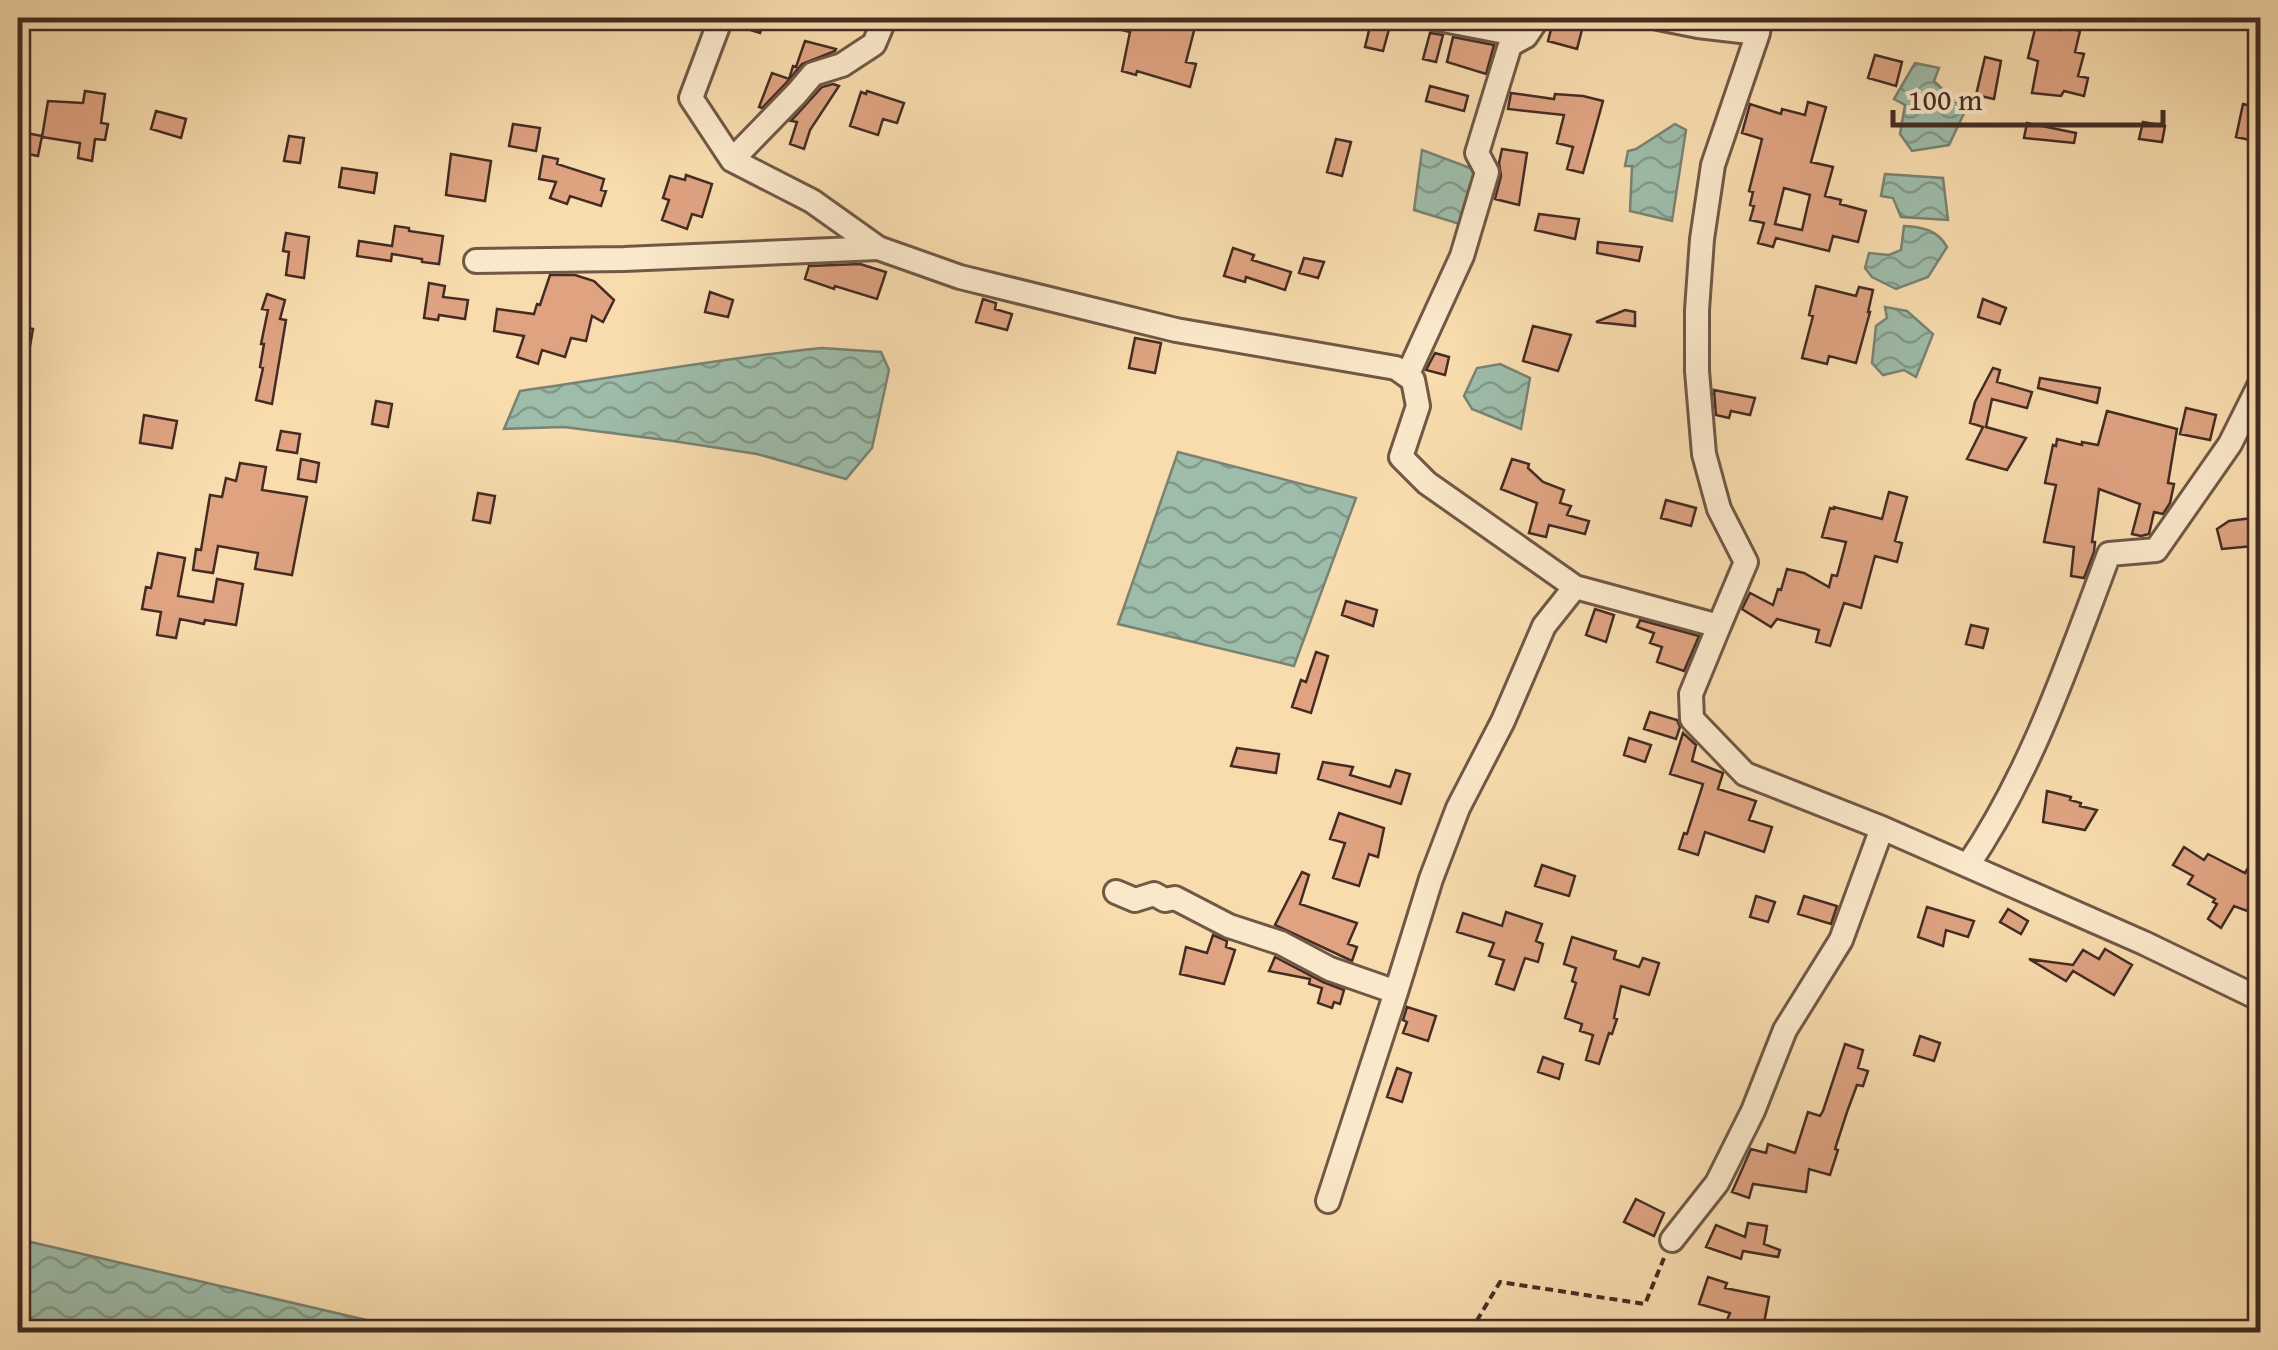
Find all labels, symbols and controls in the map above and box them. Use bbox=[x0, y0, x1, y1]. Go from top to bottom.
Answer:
scale bar bbox=[1893, 65, 2163, 127]
text: 100 m bbox=[1908, 77, 1983, 121]

